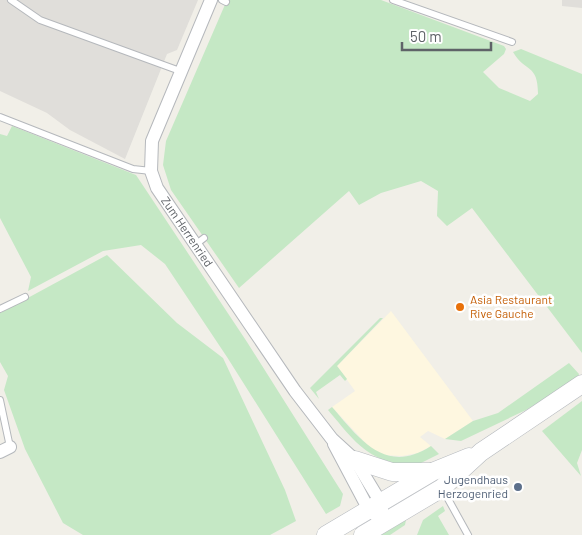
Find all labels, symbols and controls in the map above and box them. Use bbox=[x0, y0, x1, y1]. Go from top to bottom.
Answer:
scale bar bbox=[402, 20, 491, 52]
text: 50 m bbox=[410, 27, 442, 45]
street label: Zum Herrenried bbox=[159, 194, 216, 269]
place label: Asia Restaurant Rive Gauche bbox=[470, 292, 552, 320]
marker: Asia Restaurant Rive Gauche bbox=[454, 301, 466, 313]
place label: Jugendhaus Herzogenried bbox=[438, 472, 508, 500]
marker: Jugendhaus Herzogenried bbox=[512, 481, 524, 493]

